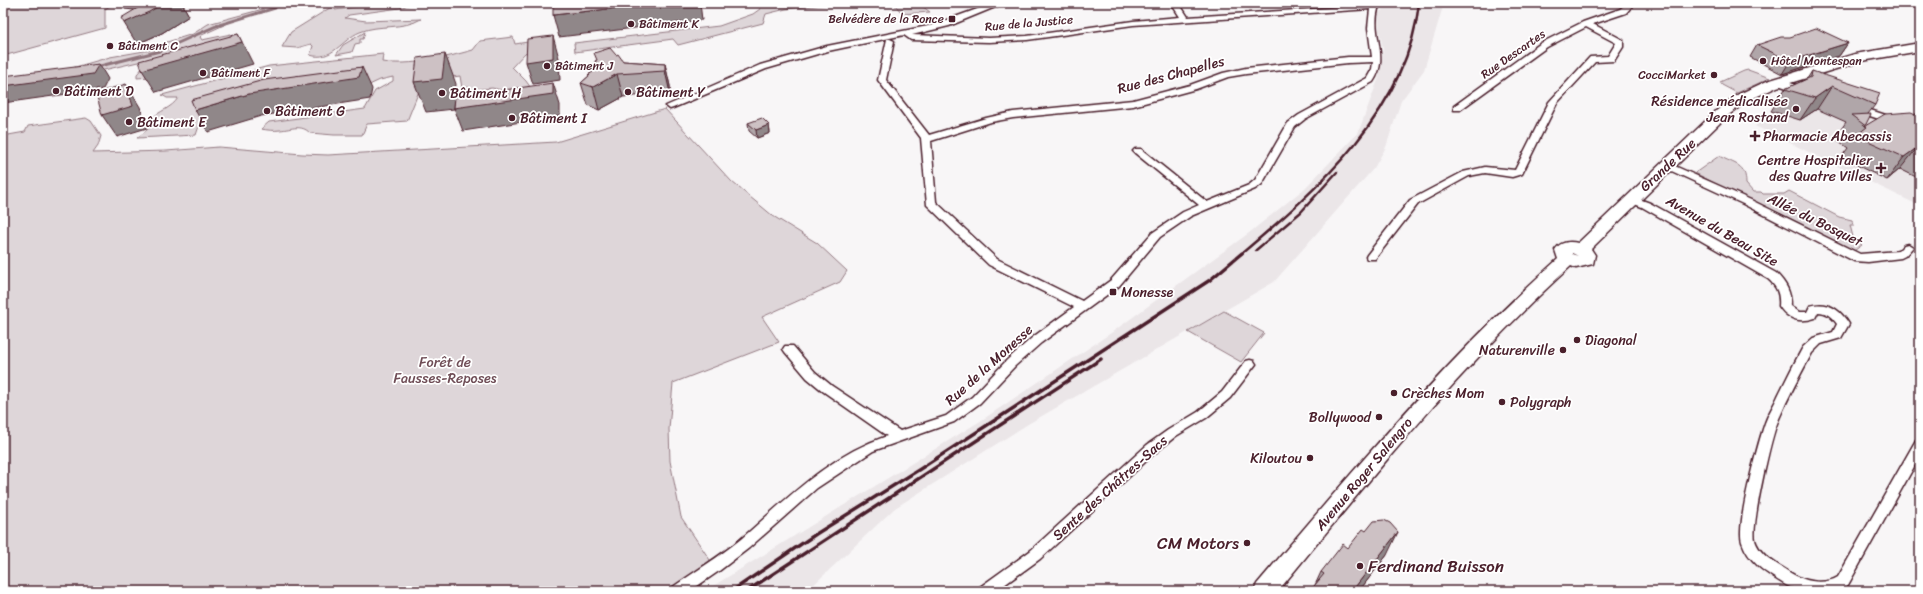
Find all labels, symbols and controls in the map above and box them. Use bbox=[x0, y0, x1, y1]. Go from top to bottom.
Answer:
place label: Belvédère de la Ronce bbox=[828, 8, 944, 30]
street label: Rue de la Justice bbox=[984, 8, 1074, 38]
place label: Bâtiment K bbox=[639, 13, 699, 35]
marker: Belvédère de la Ronce bbox=[947, 14, 957, 24]
marker: Bâtiment K bbox=[626, 19, 636, 29]
street label: Rue Descartes bbox=[1476, 23, 1551, 85]
place label: Bâtiment C bbox=[118, 35, 178, 57]
marker: Bâtiment C bbox=[105, 41, 115, 51]
street label: Rue des Chapelles bbox=[1115, 49, 1228, 101]
place label: Hôtel Montespan bbox=[1771, 50, 1862, 72]
place label: Bâtiment J bbox=[555, 55, 613, 77]
marker: Hôtel Montespan bbox=[1758, 56, 1768, 66]
marker: Bâtiment J bbox=[542, 61, 552, 71]
place label: Bâtiment F bbox=[211, 62, 270, 84]
place label: CocciMarket bbox=[1638, 64, 1706, 86]
marker: Bâtiment F bbox=[198, 68, 208, 78]
marker: CocciMarket bbox=[1709, 70, 1719, 80]
place label: Bâtiment D bbox=[64, 79, 134, 104]
place label: Bâtiment Y bbox=[636, 80, 706, 105]
place label: Bâtiment H bbox=[450, 81, 521, 106]
marker: Bâtiment D bbox=[51, 86, 61, 96]
marker: Bâtiment Y bbox=[623, 87, 633, 97]
marker: Bâtiment H bbox=[437, 88, 447, 98]
place label: Résidence médicalisée Jean Rostand bbox=[1651, 89, 1790, 130]
place label: Bâtiment G bbox=[275, 99, 345, 124]
marker: Résidence médicalisée Jean Rostand bbox=[1791, 104, 1801, 114]
marker: Bâtiment G bbox=[262, 106, 272, 116]
place label: Bâtiment I bbox=[520, 106, 588, 131]
place label: Bâtiment E bbox=[137, 110, 207, 135]
marker: Bâtiment I bbox=[507, 113, 517, 123]
marker: Bâtiment E bbox=[124, 117, 134, 127]
place label: Pharmacie Abecassis bbox=[1763, 124, 1892, 149]
marker: Pharmacie Abecassis bbox=[1750, 131, 1760, 141]
street label: Grande Rue bbox=[1634, 132, 1702, 198]
place label: Centre Hospitalier des Quatre Villes bbox=[1758, 148, 1873, 189]
marker: Centre Hospitalier des Quatre Villes bbox=[1875, 162, 1887, 174]
street label: Allée du Bosquet bbox=[1762, 186, 1868, 254]
street label: Avenue du Beau Site bbox=[1660, 188, 1783, 274]
place label: Monesse bbox=[1121, 280, 1173, 305]
marker: Monesse bbox=[1108, 287, 1118, 297]
street label: Rue de la Monesse bbox=[939, 318, 1039, 412]
place label: Diagonal bbox=[1585, 328, 1638, 353]
marker: Diagonal bbox=[1572, 335, 1582, 345]
place label: Naturenville bbox=[1479, 338, 1555, 363]
marker: Naturenville bbox=[1558, 345, 1568, 355]
park label: Forêt de Fausses-Reposes bbox=[393, 350, 497, 391]
place label: Crèches Mom bbox=[1402, 381, 1485, 406]
marker: Crèches Mom bbox=[1389, 388, 1399, 398]
place label: Polygraph bbox=[1510, 390, 1571, 415]
marker: Polygraph bbox=[1497, 397, 1507, 407]
place label: Bollywood bbox=[1309, 405, 1373, 430]
street label: Avenue Roger Salengro bbox=[1308, 412, 1419, 537]
marker: Bollywood bbox=[1374, 412, 1384, 422]
street label: Sente des Châtres-Sacs bbox=[1046, 429, 1174, 547]
place label: Kiloutou bbox=[1250, 446, 1302, 471]
marker: Kiloutou bbox=[1305, 453, 1315, 463]
place label: CM Motors bbox=[1157, 528, 1239, 558]
marker: CM Motors bbox=[1242, 538, 1252, 548]
place label: Ferdinand Buisson bbox=[1368, 551, 1504, 581]
marker: Ferdinand Buisson bbox=[1355, 561, 1365, 571]

